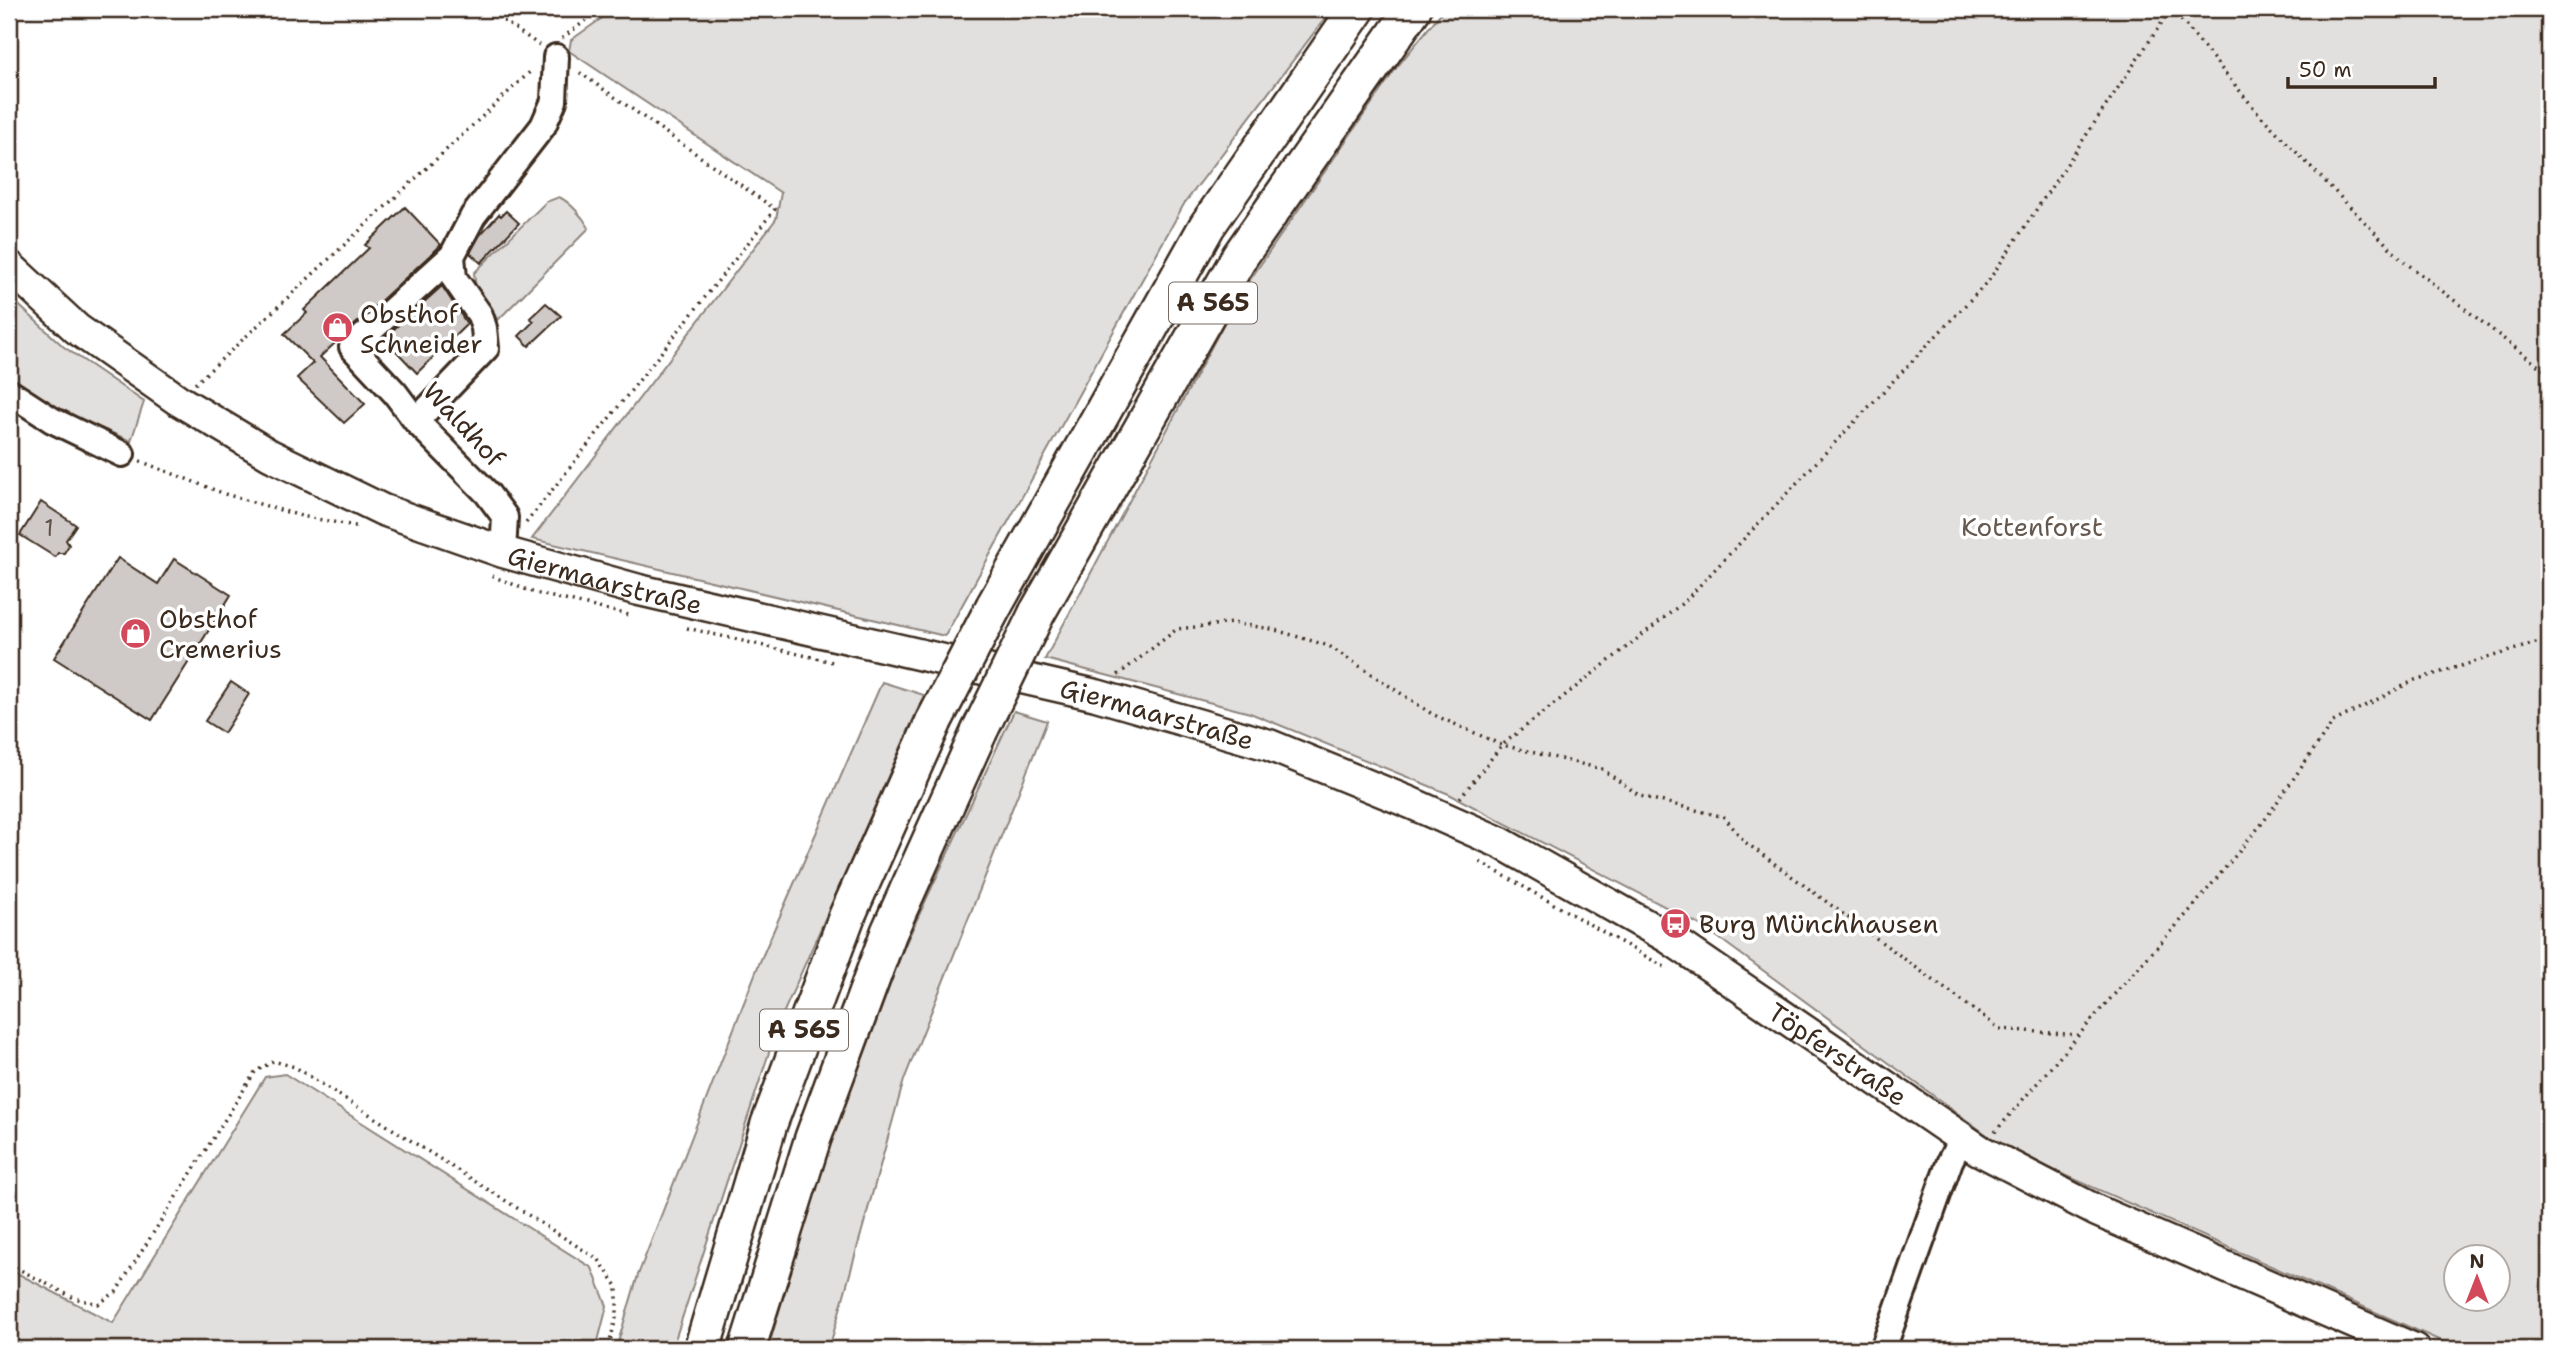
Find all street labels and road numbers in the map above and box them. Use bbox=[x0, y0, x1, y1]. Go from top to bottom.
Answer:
road number: A 565 bbox=[1169, 282, 1257, 324]
street label: Waldhof bbox=[415, 374, 513, 475]
street label: Giermaarstraße bbox=[504, 537, 706, 621]
street label: Giermaarstraße bbox=[1057, 670, 1258, 757]
street label: Töpferstraße bbox=[1762, 994, 1914, 1113]
road number: A 565 bbox=[760, 1010, 848, 1050]

